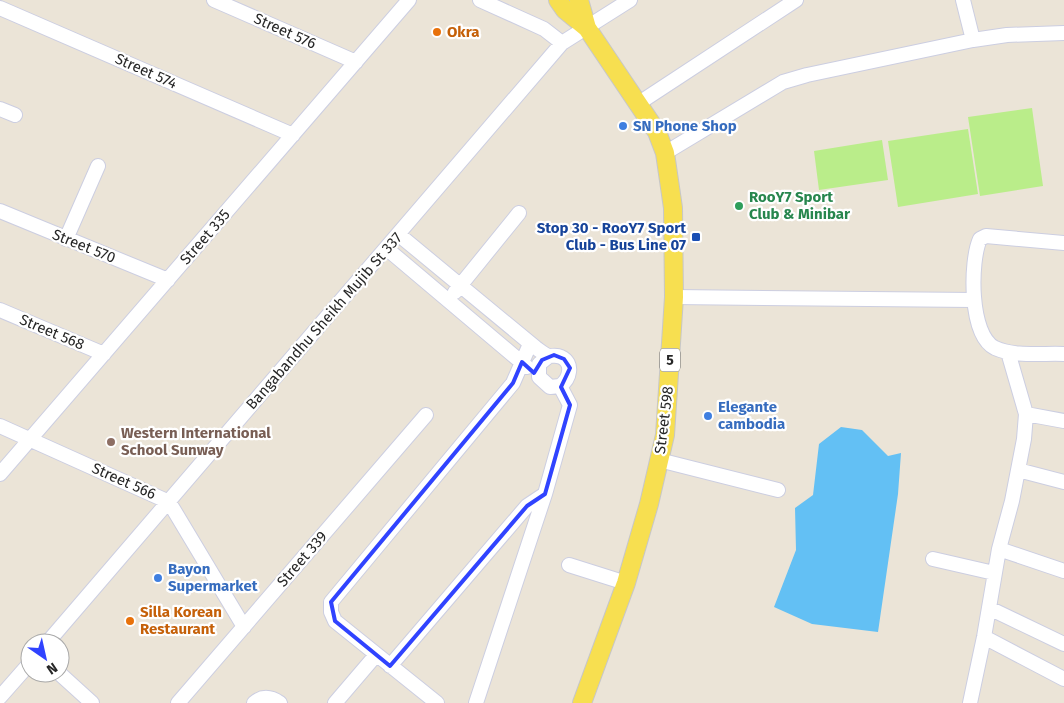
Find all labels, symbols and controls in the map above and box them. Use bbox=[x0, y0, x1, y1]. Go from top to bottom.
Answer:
street label: Street 576 bbox=[251, 9, 319, 53]
place label: Okra bbox=[447, 23, 479, 41]
marker: Okra bbox=[431, 26, 443, 38]
street label: Street 574 bbox=[112, 49, 180, 93]
place label: SN Phone Shop bbox=[633, 117, 737, 135]
marker: SN Phone Shop bbox=[617, 120, 629, 132]
place label: RooY7 Sport Club & Minibar bbox=[749, 188, 851, 223]
marker: RooY7 Sport Club & Minibar bbox=[733, 200, 745, 212]
street label: Street 335 bbox=[176, 206, 234, 268]
place label: Stop 30 - RooY7 Sport Club - Bus Line 07 bbox=[537, 219, 686, 254]
street label: Street 570 bbox=[50, 225, 118, 267]
street label: Bangabandhu Sheikh Mujib St 337 bbox=[242, 229, 406, 413]
marker: Stop 30 - RooY7 Sport Club - Bus Line 07 bbox=[690, 231, 702, 243]
street label: Street 568 bbox=[17, 310, 87, 354]
road number: 5 bbox=[660, 348, 680, 372]
street label: Street 598 bbox=[651, 385, 677, 455]
place label: Elegante cambodia bbox=[718, 398, 785, 433]
marker: Elegante cambodia bbox=[702, 410, 714, 422]
place label: Western International School Sunway bbox=[121, 424, 271, 459]
marker: Western International School Sunway bbox=[105, 436, 117, 448]
street label: Street 566 bbox=[89, 459, 159, 503]
street label: Street 339 bbox=[273, 528, 331, 590]
place label: Bayon Supermarket bbox=[168, 560, 258, 595]
marker: Bayon Supermarket bbox=[152, 572, 164, 584]
place label: Silla Korean Restaurant bbox=[140, 603, 222, 638]
marker: Silla Korean Restaurant bbox=[124, 615, 136, 627]
north arrow bbox=[20, 633, 70, 683]
text: N bbox=[43, 659, 61, 678]

